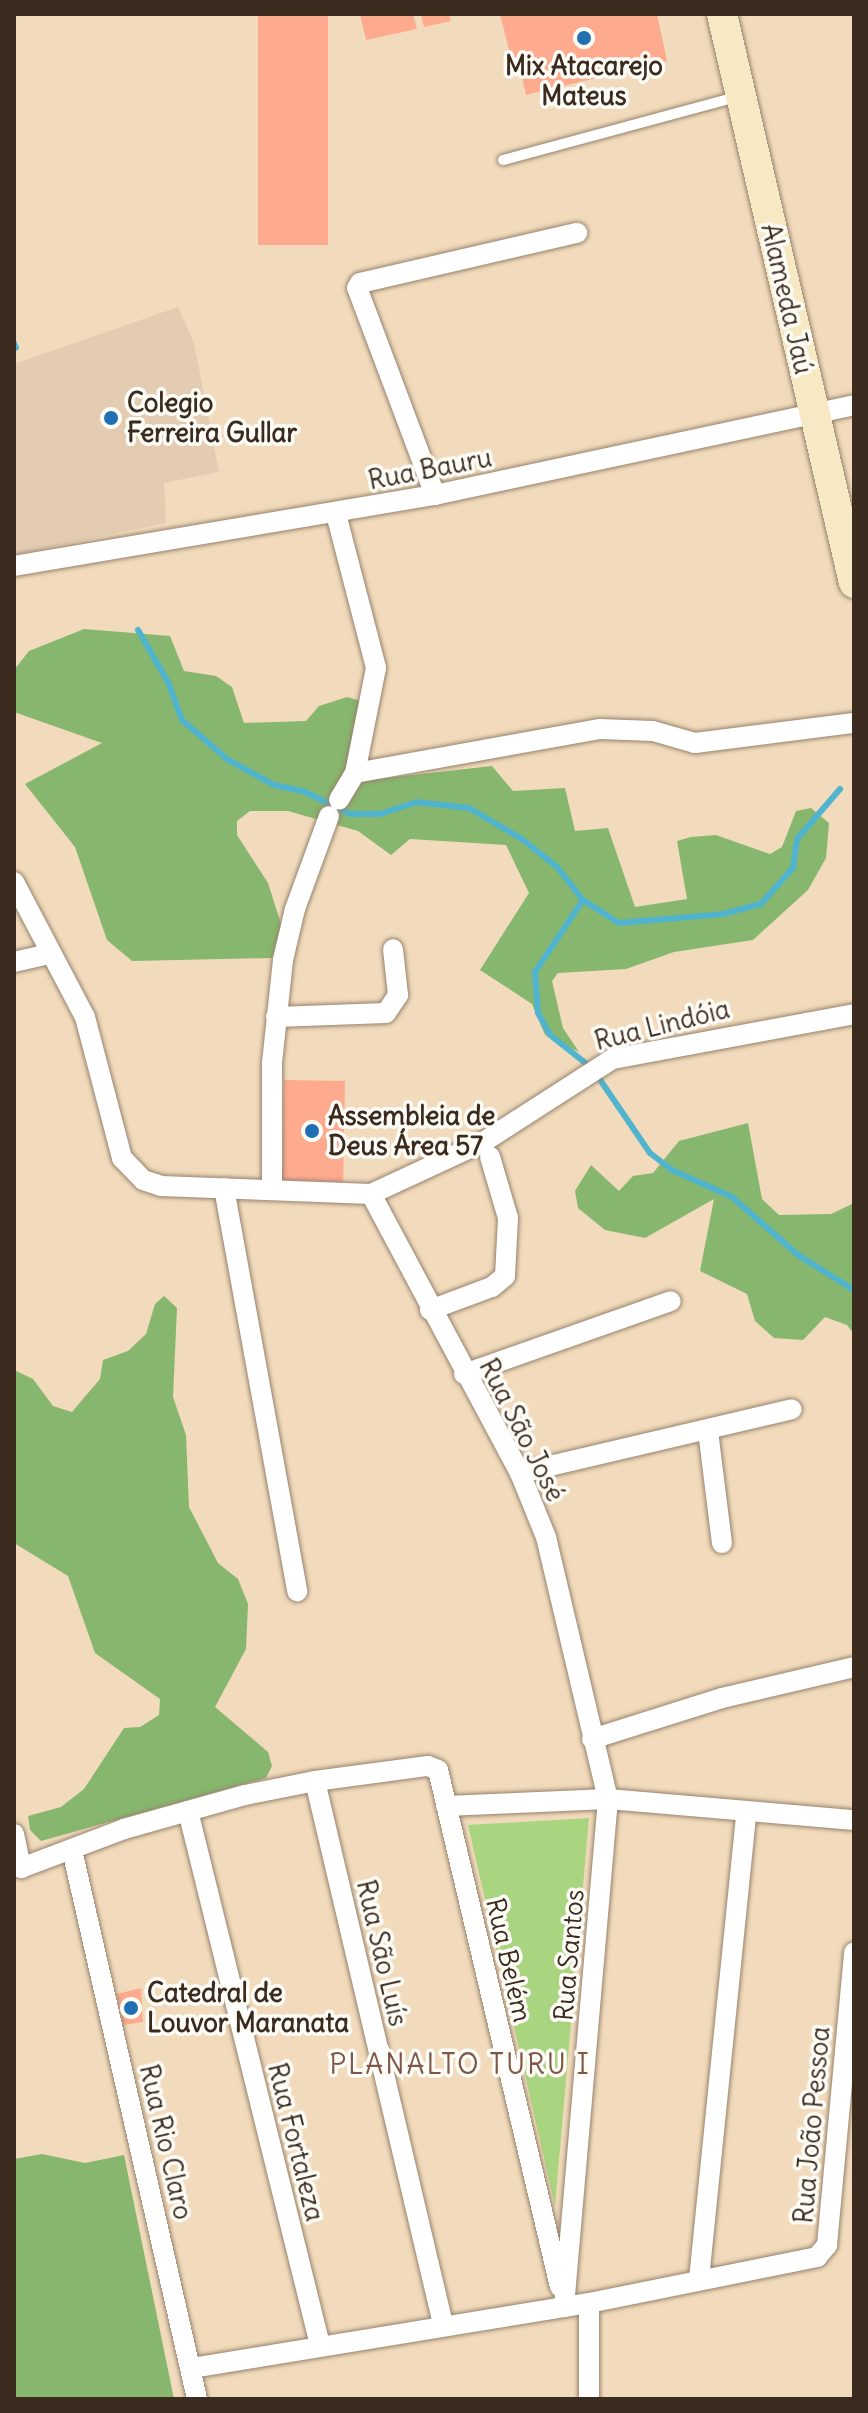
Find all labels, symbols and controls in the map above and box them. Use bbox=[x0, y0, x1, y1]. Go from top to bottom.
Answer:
marker: Mix Atacarejo Mateus bbox=[575, 29, 593, 47]
place label: Mix Atacarejo Mateus bbox=[505, 50, 663, 112]
street label: Alameda Jaú bbox=[755, 221, 819, 377]
place label: Colegio Ferreira Gullar bbox=[127, 387, 297, 448]
marker: Colegio Ferreira Gullar bbox=[102, 409, 120, 427]
street label: Rua Bauru bbox=[366, 442, 494, 496]
street label: Rua Lindóia bbox=[591, 993, 733, 1057]
place label: Assembleia de Deus Área 57 bbox=[328, 1100, 495, 1162]
marker: Assembleia de Deus Área 57 bbox=[303, 1122, 321, 1140]
street label: Rua São José bbox=[473, 1353, 571, 1507]
street label: Rua São Luís bbox=[350, 1877, 414, 2029]
street label: Rua Santos bbox=[548, 1888, 590, 2022]
street label: Rua Belém bbox=[480, 1895, 538, 2025]
place label: Catedral de Louvor Maranata bbox=[147, 1977, 349, 2038]
marker: Catedral de Louvor Maranata bbox=[122, 1999, 140, 2017]
street label: Rua João Pessoa bbox=[788, 2025, 836, 2225]
district label: PLANALTO TURU I bbox=[329, 2047, 591, 2081]
street label: Rua Fortaleza bbox=[261, 2060, 331, 2224]
street label: Rua Rio Claro bbox=[133, 2061, 199, 2223]

